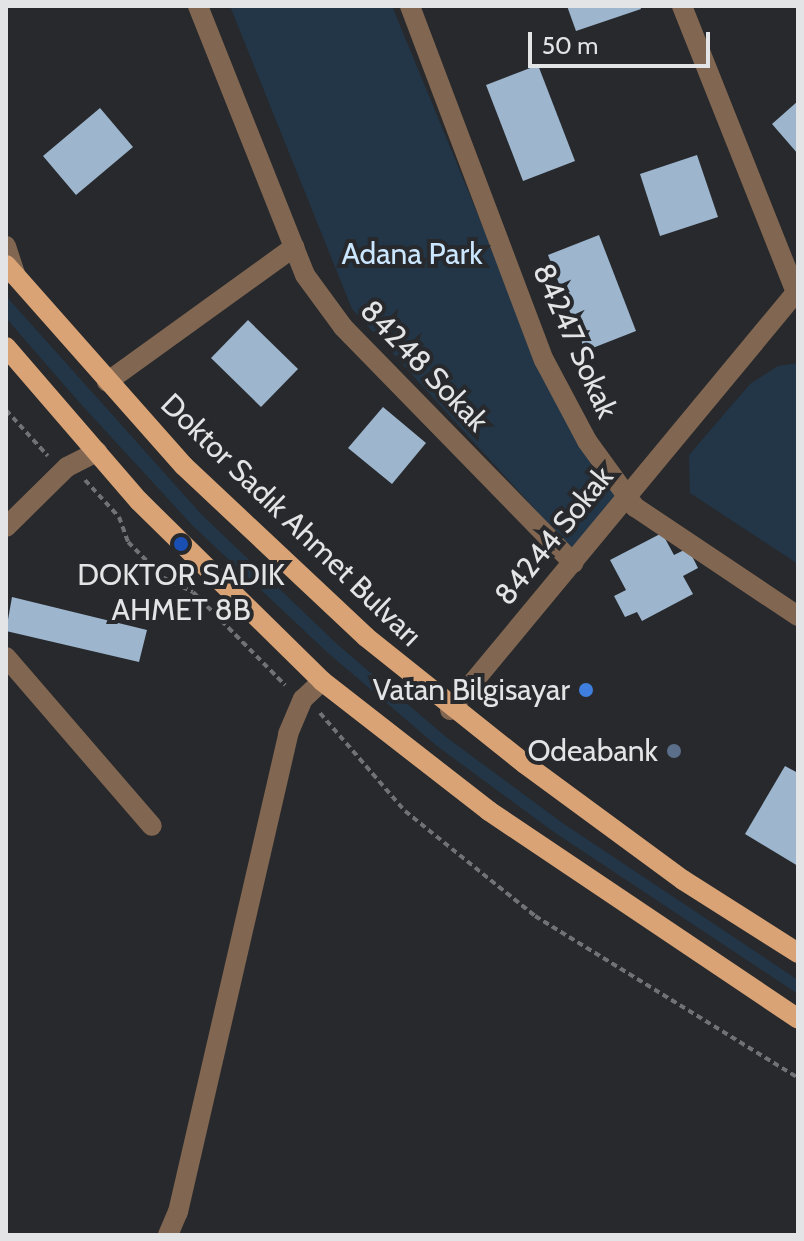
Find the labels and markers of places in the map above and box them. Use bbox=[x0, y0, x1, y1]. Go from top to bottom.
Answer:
marker: DOKTOR SADIK AHMET 8B bbox=[172, 535, 190, 553]
place label: DOKTOR SADIK AHMET 8B bbox=[77, 557, 285, 628]
place label: Vatan Bilgisayar bbox=[373, 672, 570, 708]
marker: Vatan Bilgisayar bbox=[577, 681, 595, 699]
place label: Odeabank bbox=[527, 733, 658, 769]
marker: Odeabank bbox=[665, 742, 683, 760]

